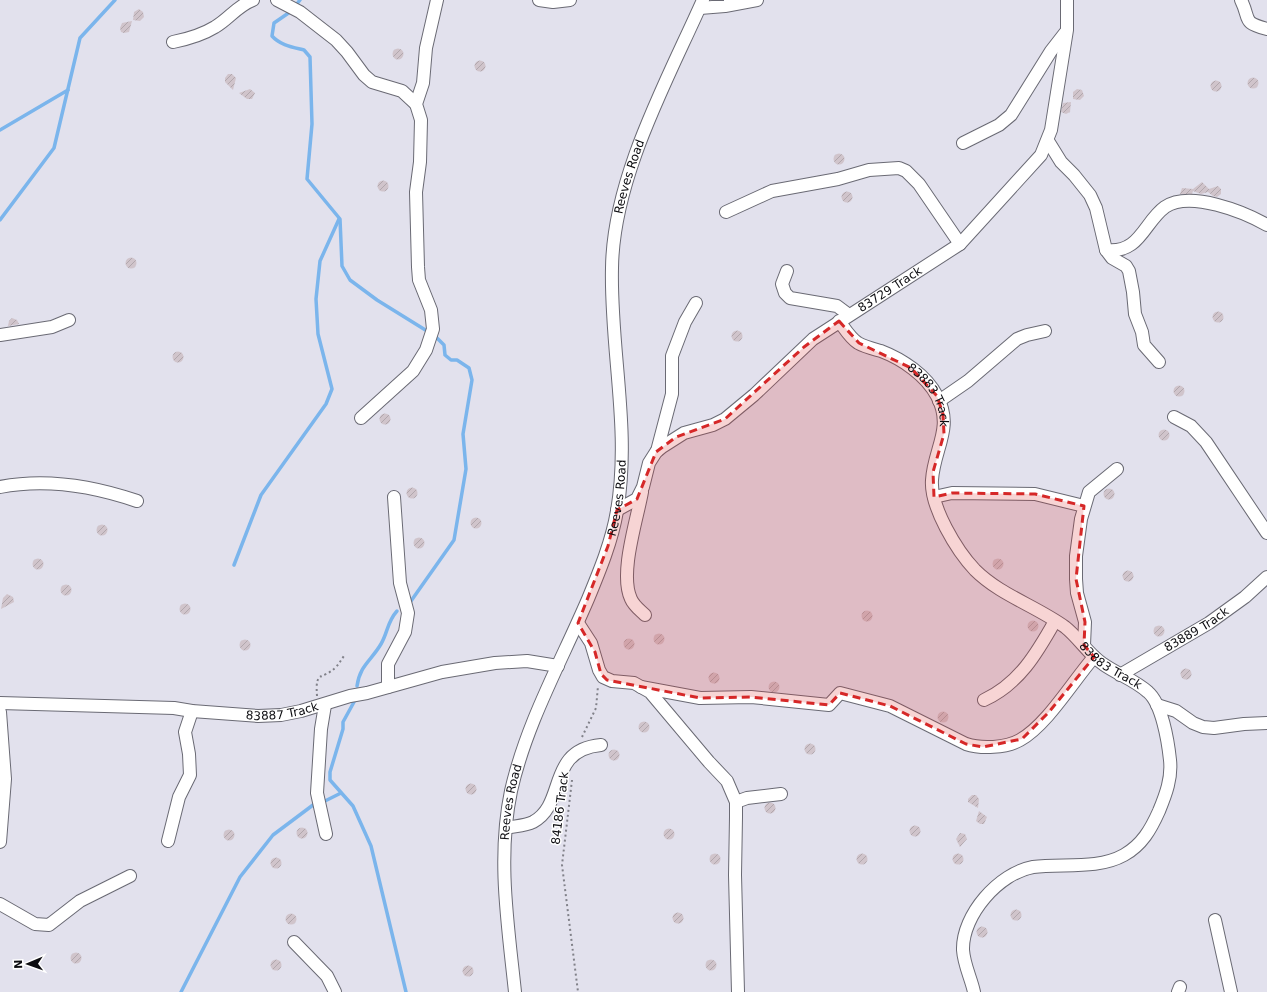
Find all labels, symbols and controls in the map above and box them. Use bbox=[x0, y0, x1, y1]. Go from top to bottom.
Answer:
street label: Reeves Road bbox=[611, 137, 647, 215]
street label: 83729 Track bbox=[855, 263, 925, 315]
street label: 83883 Track bbox=[905, 360, 951, 427]
street label: Reeves Road bbox=[605, 459, 629, 538]
street label: 83889 Track bbox=[1162, 604, 1232, 655]
street label: 83883 Track bbox=[1076, 639, 1145, 692]
street label: 83887 Track bbox=[245, 699, 320, 723]
street label: Reeves Road bbox=[498, 762, 525, 841]
street label: 84186 Track bbox=[549, 771, 571, 845]
north arrow bbox=[8, 944, 48, 984]
text: N bbox=[12, 959, 25, 969]

